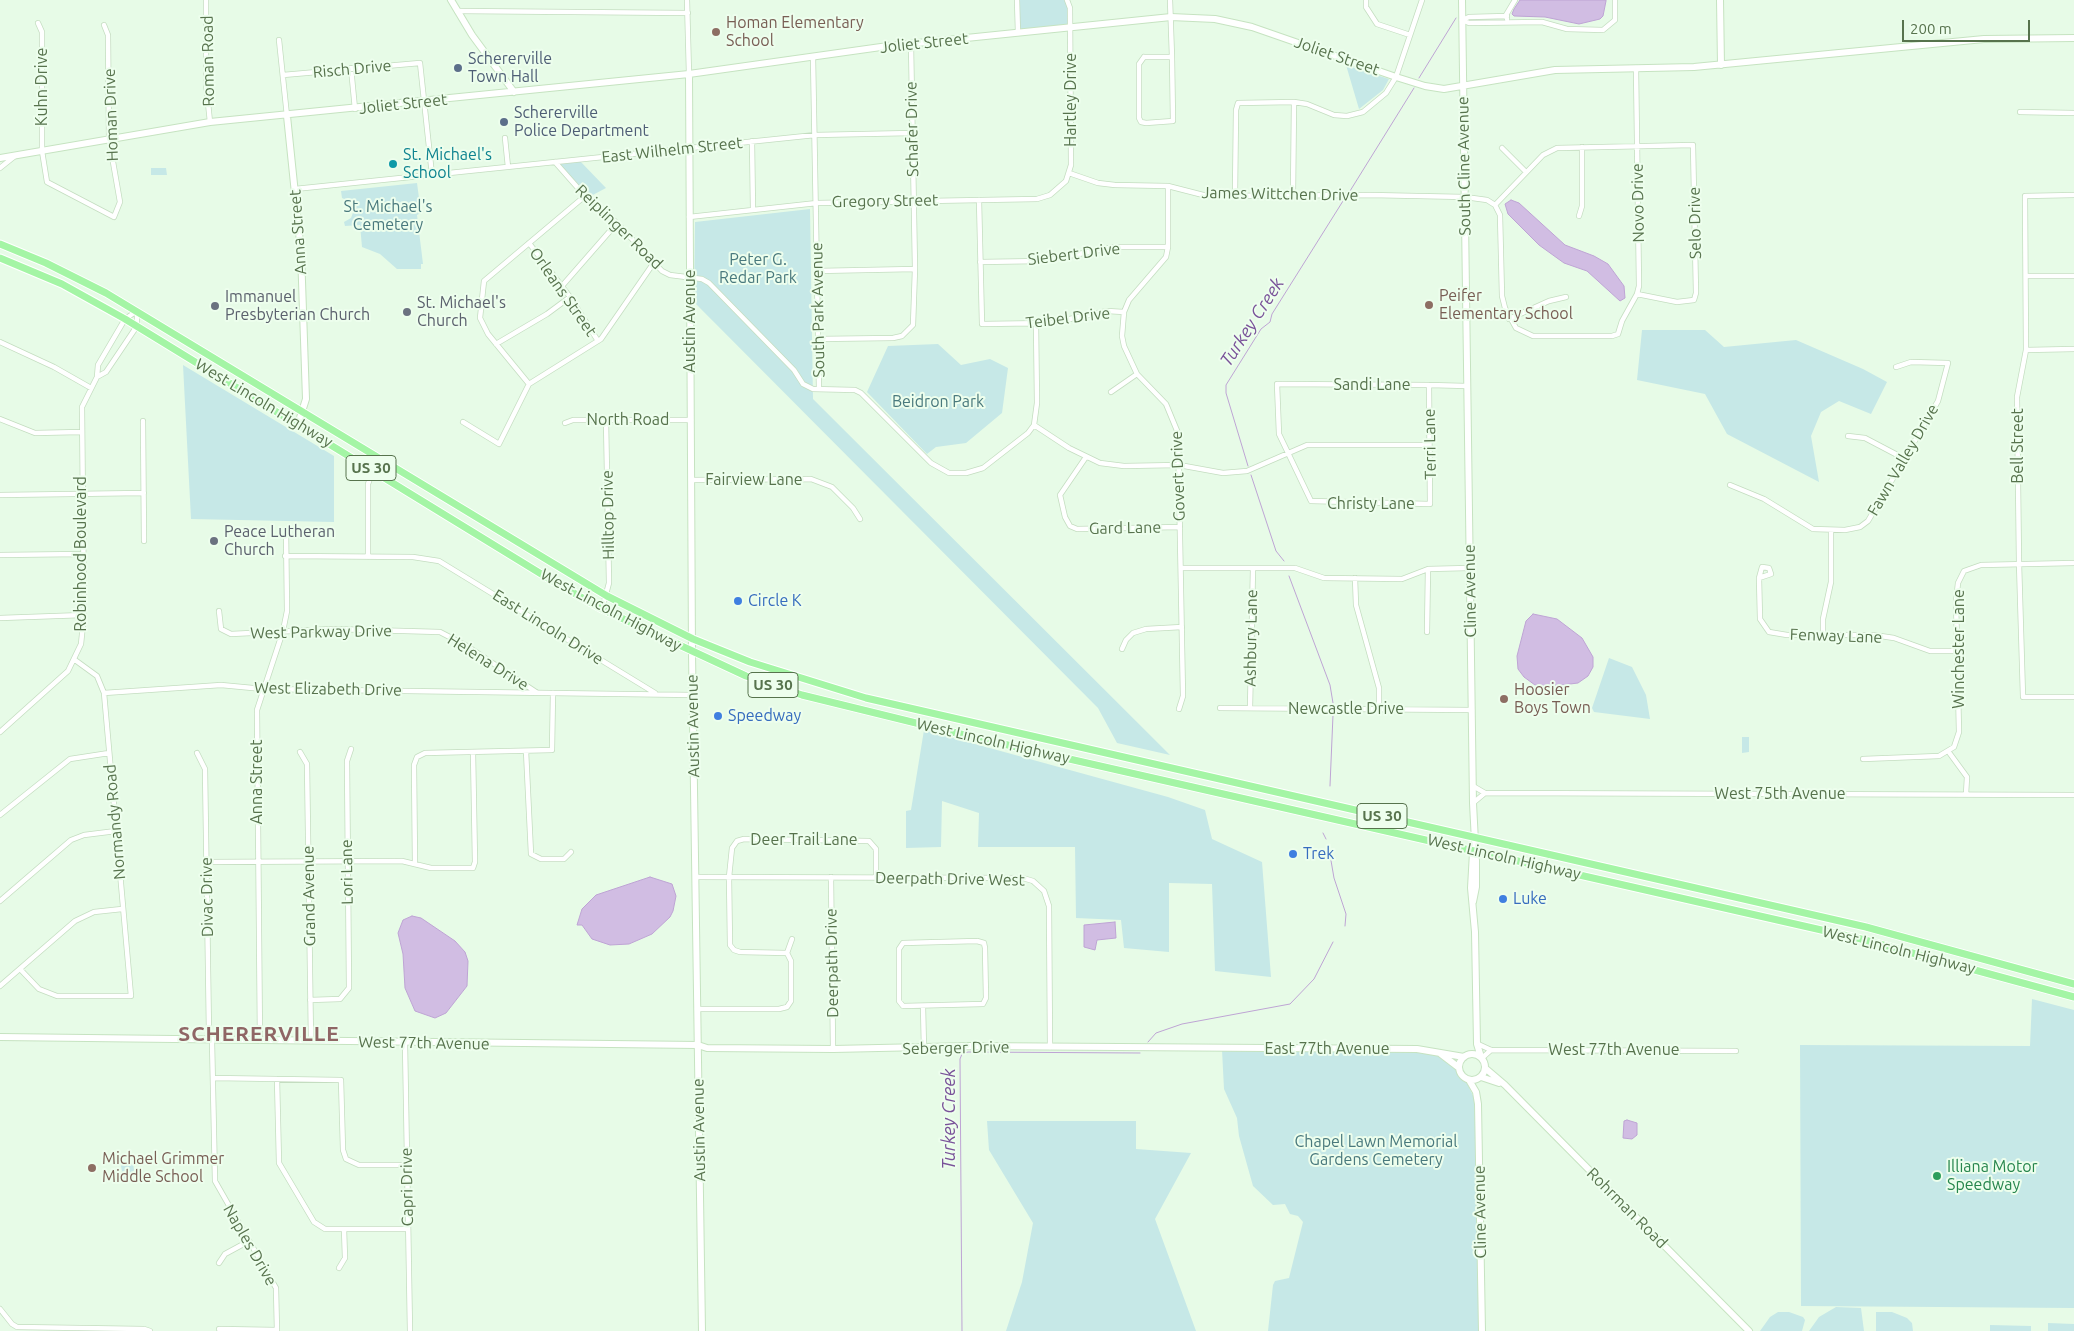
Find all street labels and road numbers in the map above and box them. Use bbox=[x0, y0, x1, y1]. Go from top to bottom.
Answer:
street label: Roman Road bbox=[198, 15, 218, 107]
street label: Joliet Street bbox=[879, 29, 969, 57]
street label: Joliet Street bbox=[1292, 32, 1382, 80]
street label: Kuhn Drive bbox=[32, 48, 52, 126]
street label: Hartley Drive bbox=[1061, 53, 1081, 147]
street label: Risch Drive bbox=[312, 56, 392, 82]
street label: Homan Drive bbox=[100, 68, 122, 162]
street label: Schafer Drive bbox=[902, 81, 922, 177]
street label: Joliet Street bbox=[358, 90, 448, 118]
street label: South Cline Avenue bbox=[1453, 96, 1475, 236]
street label: East Wilhelm Street bbox=[601, 133, 743, 167]
street label: Novo Drive bbox=[1628, 163, 1648, 243]
street label: Reiplinger Road bbox=[571, 181, 667, 273]
street label: James Wittchen Drive bbox=[1201, 183, 1359, 205]
street label: Selo Drive bbox=[1685, 187, 1705, 259]
street label: Anna Street bbox=[285, 189, 311, 275]
street label: Gregory Street bbox=[832, 190, 938, 212]
street label: Siebert Drive bbox=[1027, 239, 1121, 269]
street label: South Park Avenue bbox=[807, 242, 829, 378]
street label: Orleans Street bbox=[525, 244, 601, 340]
street label: Austin Avenue bbox=[680, 269, 700, 373]
street label: Teibel Drive bbox=[1025, 303, 1111, 333]
street label: West Lincoln Highway bbox=[192, 354, 336, 452]
street label: Sandi Lane bbox=[1333, 375, 1411, 395]
street label: Fawn Valley Drive bbox=[1863, 401, 1943, 519]
street label: Terri Lane bbox=[1420, 408, 1440, 480]
street label: Bell Street bbox=[2008, 408, 2028, 484]
street label: North Road bbox=[587, 410, 669, 430]
street label: Govert Drive bbox=[1167, 431, 1189, 521]
road number: US 30 bbox=[346, 456, 396, 480]
street label: Hilltop Drive bbox=[598, 470, 618, 560]
street label: Fairview Lane bbox=[705, 470, 803, 490]
street label: Robinhood Boulevard bbox=[71, 476, 91, 632]
street label: Christy Lane bbox=[1327, 494, 1415, 514]
street label: Gard Lane bbox=[1089, 518, 1161, 538]
street label: Cline Avenue bbox=[1460, 544, 1480, 638]
street label: West Lincoln Highway bbox=[537, 565, 685, 655]
street label: East Lincoln Drive bbox=[489, 585, 607, 669]
street label: Ashbury Lane bbox=[1241, 589, 1261, 687]
street label: Winchester Lane bbox=[1949, 589, 1969, 709]
street label: West Parkway Drive bbox=[250, 621, 392, 643]
street label: Fenway Lane bbox=[1789, 625, 1883, 647]
street label: Helena Drive bbox=[444, 630, 532, 694]
road number: US 30 bbox=[748, 672, 798, 698]
street label: Austin Avenue bbox=[682, 674, 704, 778]
street label: West Elizabeth Drive bbox=[254, 678, 402, 700]
street label: Newcastle Drive bbox=[1288, 699, 1404, 719]
street label: West Lincoln Highway bbox=[914, 714, 1072, 768]
street label: Anna Street bbox=[247, 739, 267, 825]
street label: Normandy Road bbox=[100, 764, 130, 880]
street label: West 75th Avenue bbox=[1714, 784, 1846, 804]
road number: US 30 bbox=[1357, 804, 1407, 828]
street label: Deer Trail Lane bbox=[750, 830, 858, 850]
street label: West Lincoln Highway bbox=[1425, 830, 1583, 884]
street label: Lori Lane bbox=[337, 839, 357, 905]
street label: Grand Avenue bbox=[299, 845, 319, 947]
street label: Divac Drive bbox=[197, 857, 217, 937]
street label: Deerpath Drive West bbox=[875, 868, 1025, 890]
street label: Deerpath Drive bbox=[821, 908, 843, 1018]
street label: West Lincoln Highway bbox=[1821, 922, 1977, 978]
street label: West 77th Avenue bbox=[358, 1032, 490, 1054]
street label: Seberger Drive bbox=[902, 1037, 1010, 1059]
street label: East 77th Avenue bbox=[1264, 1039, 1390, 1059]
street label: West 77th Avenue bbox=[1548, 1040, 1680, 1060]
street label: Austin Avenue bbox=[688, 1078, 710, 1182]
street label: Capri Drive bbox=[397, 1147, 417, 1227]
street label: Rohrman Road bbox=[1583, 1164, 1671, 1252]
street label: Cline Avenue bbox=[1470, 1165, 1490, 1259]
street label: Naples Drive bbox=[219, 1201, 281, 1289]

